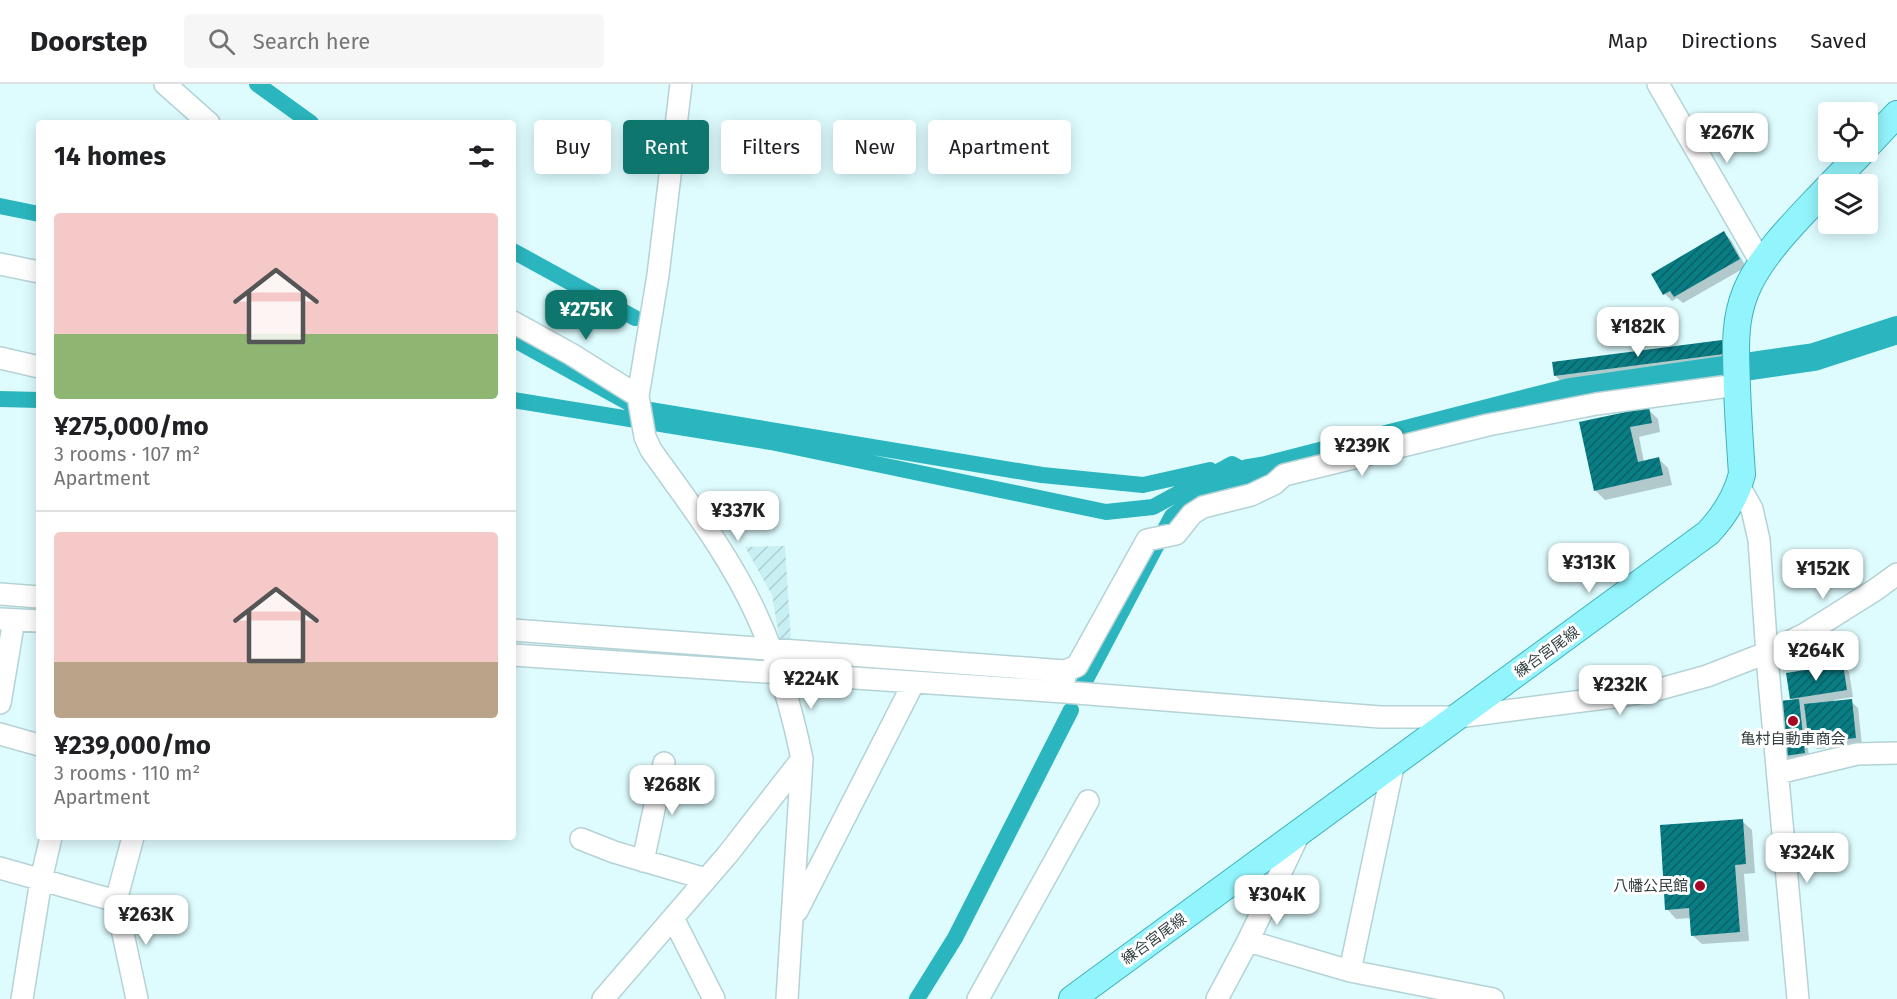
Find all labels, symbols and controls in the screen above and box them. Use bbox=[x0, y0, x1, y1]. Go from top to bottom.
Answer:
search box bbox=[184, 14, 604, 68]
text: Doorstep bbox=[30, 25, 148, 58]
icon: search bbox=[205, 25, 238, 58]
text: Search here bbox=[253, 28, 370, 55]
text: Map bbox=[1608, 28, 1648, 54]
text: Directions bbox=[1681, 28, 1777, 54]
text: Saved bbox=[1810, 28, 1867, 54]
map controls bbox=[1818, 102, 1878, 234]
button: locate bbox=[1818, 102, 1878, 162]
pin: ¥267K bbox=[1685, 113, 1769, 164]
chip: Buy bbox=[534, 120, 611, 174]
chip: Rent bbox=[623, 120, 709, 174]
chip: Filters bbox=[721, 120, 821, 174]
chip: New bbox=[833, 120, 916, 174]
chip: Apartment bbox=[928, 120, 1071, 174]
text: ¥267K bbox=[1700, 120, 1754, 144]
icon: filters bbox=[465, 140, 498, 173]
text: 14 homes bbox=[54, 141, 166, 172]
button: layers bbox=[1818, 174, 1878, 234]
icon: home bbox=[222, 252, 330, 360]
pin: ¥275K bbox=[544, 290, 628, 341]
text: ¥275K bbox=[559, 297, 613, 321]
pin: ¥182K bbox=[1596, 307, 1680, 358]
text: ¥182K bbox=[1611, 314, 1665, 338]
text: ¥275,000/mo bbox=[54, 411, 209, 442]
pin: ¥239K bbox=[1320, 426, 1404, 477]
text: ¥239K bbox=[1334, 433, 1390, 457]
text: 3 rooms · 107 m² bbox=[54, 442, 200, 466]
text: Apartment bbox=[54, 466, 150, 490]
pin: ¥337K bbox=[696, 491, 780, 542]
text: ¥337K bbox=[711, 498, 765, 522]
pin: ¥313K bbox=[1547, 543, 1631, 594]
pin: ¥152K bbox=[1781, 549, 1865, 600]
text: ¥313K bbox=[1562, 550, 1616, 574]
text: ¥152K bbox=[1796, 556, 1850, 580]
icon: home bbox=[222, 571, 330, 679]
street label: 練合宮尾線 bbox=[1511, 623, 1583, 681]
pin: ¥264K bbox=[1774, 631, 1858, 682]
text: ¥264K bbox=[1788, 638, 1844, 662]
pin: ¥224K bbox=[769, 659, 853, 710]
pin: ¥232K bbox=[1578, 665, 1662, 716]
text: ¥224K bbox=[783, 666, 839, 690]
text: ¥232K bbox=[1593, 672, 1647, 696]
marker: 亀村自動車商会 bbox=[1786, 714, 1800, 728]
text: ¥239,000/mo bbox=[54, 730, 211, 761]
place label: 亀村自動車商会 bbox=[1740, 730, 1846, 748]
text: 3 rooms · 110 m² bbox=[54, 761, 200, 785]
pin: ¥268K bbox=[630, 765, 714, 816]
text: ¥268K bbox=[644, 772, 700, 796]
text: Apartment bbox=[54, 785, 150, 809]
pin: ¥324K bbox=[1765, 833, 1849, 884]
text: ¥324K bbox=[1780, 840, 1834, 864]
pin: ¥304K bbox=[1235, 875, 1319, 926]
place label: 八幡公民館 bbox=[1613, 877, 1688, 895]
marker: 八幡公民館 bbox=[1693, 879, 1707, 893]
text: ¥304K bbox=[1248, 882, 1306, 906]
pin: ¥263K bbox=[104, 895, 188, 946]
text: ¥263K bbox=[118, 902, 174, 926]
street label: 練合宮尾線 bbox=[1118, 910, 1190, 968]

